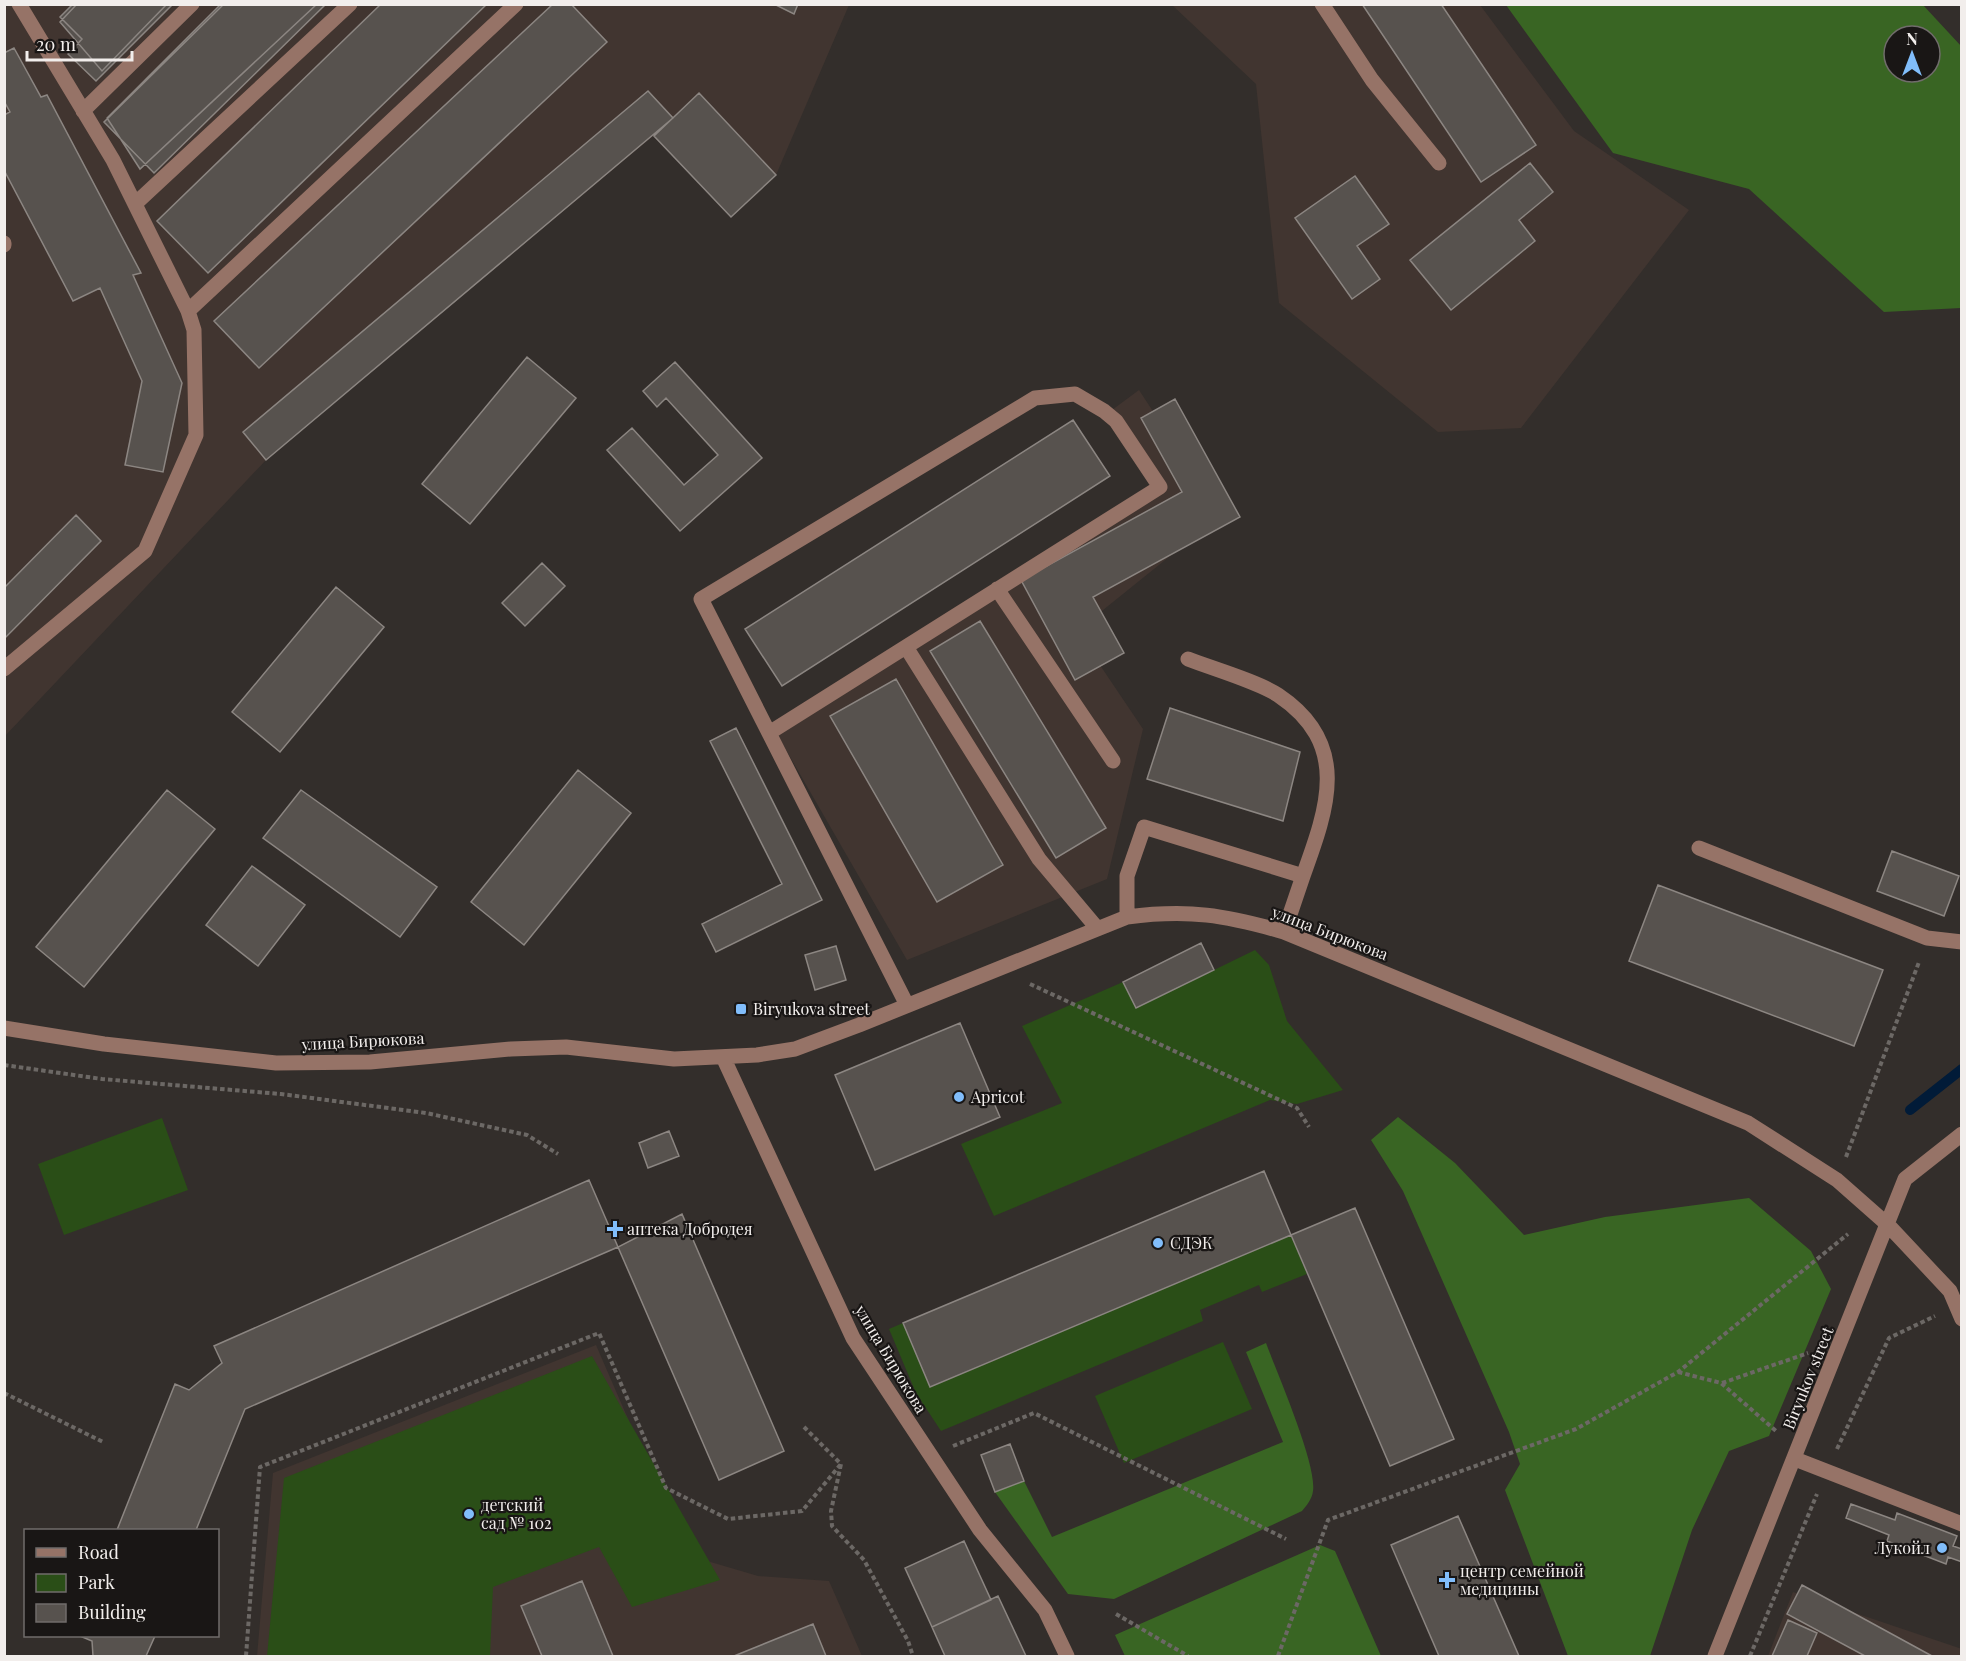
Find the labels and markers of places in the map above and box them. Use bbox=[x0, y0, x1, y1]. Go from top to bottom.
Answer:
place label: Biryukova street bbox=[753, 998, 870, 1019]
marker: Biryukova street bbox=[734, 1002, 748, 1016]
place label: Apricot bbox=[970, 1086, 1025, 1107]
marker: Apricot bbox=[952, 1090, 966, 1104]
place label: аптека Добродея bbox=[627, 1218, 753, 1239]
marker: аптека Добродея bbox=[608, 1222, 622, 1236]
place label: СДЭК bbox=[1170, 1232, 1213, 1253]
marker: СДЭК bbox=[1151, 1236, 1165, 1250]
place label: детский сад № 102 bbox=[481, 1494, 552, 1533]
marker: детский сад № 102 bbox=[462, 1507, 476, 1521]
place label: Лукойл bbox=[1873, 1537, 1930, 1558]
marker: Лукойл bbox=[1935, 1541, 1949, 1555]
place label: центр семейной медицины bbox=[1460, 1560, 1584, 1599]
marker: центр семейной медицины bbox=[1438, 1571, 1456, 1589]

